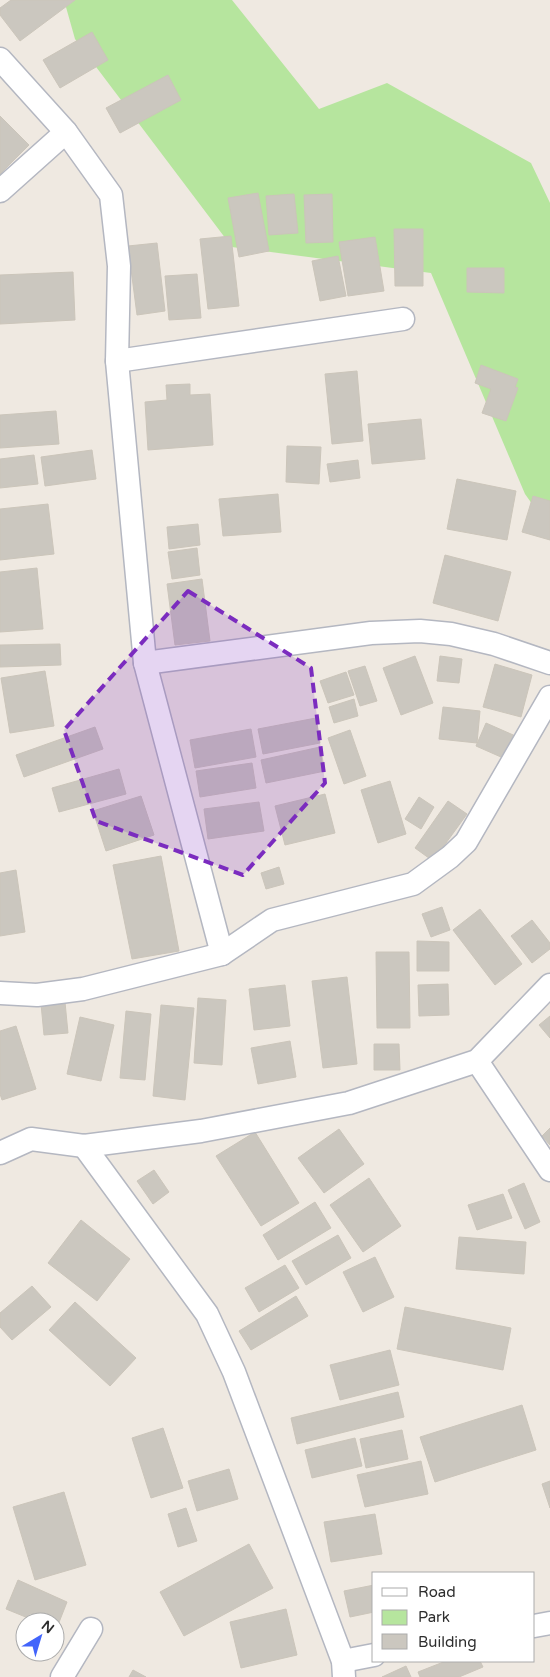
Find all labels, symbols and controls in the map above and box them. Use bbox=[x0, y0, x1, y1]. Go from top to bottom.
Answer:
legend bbox=[372, 1572, 535, 1662]
text: Road bbox=[418, 1583, 456, 1601]
text: Park bbox=[418, 1608, 450, 1626]
north arrow bbox=[15, 1612, 65, 1662]
text: N bbox=[38, 1617, 57, 1637]
text: Building bbox=[418, 1633, 477, 1651]

